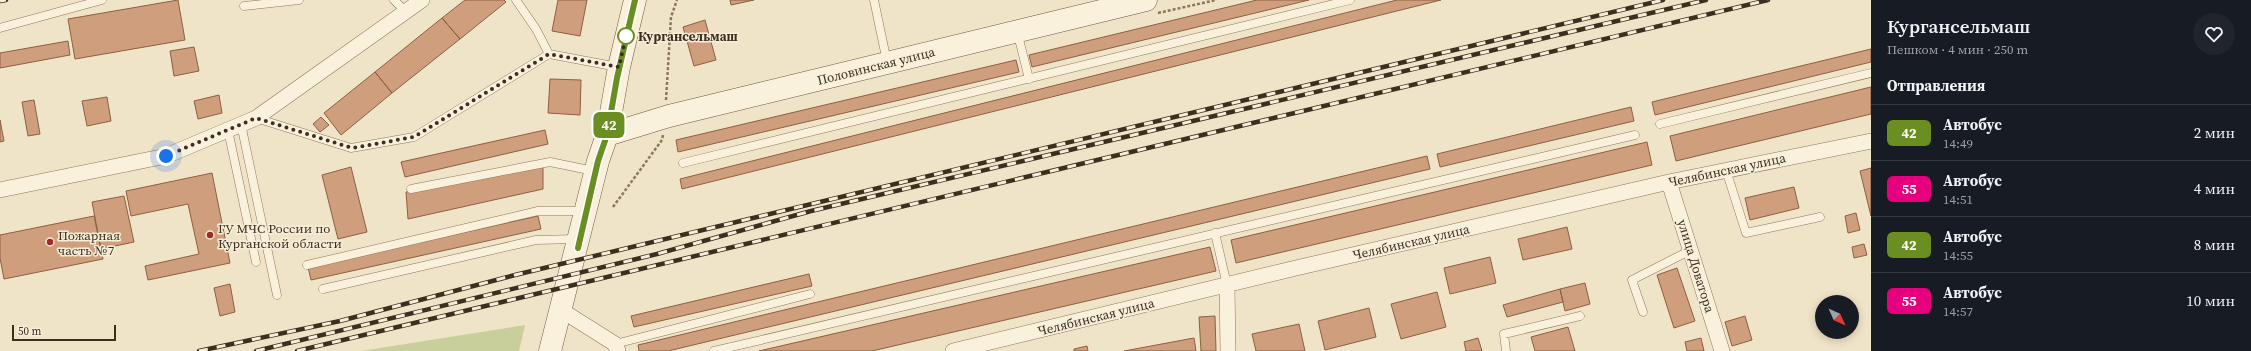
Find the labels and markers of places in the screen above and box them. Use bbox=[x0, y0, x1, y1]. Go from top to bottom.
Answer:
marker: Кургансельмаш bbox=[617, 27, 635, 45]
place label: Кургансельмаш bbox=[638, 28, 738, 45]
place label: ГУ МЧС России по Курганской области bbox=[218, 220, 342, 252]
place label: Пожарная часть №7 bbox=[58, 227, 120, 259]
marker: ГУ МЧС России по Курганской области bbox=[205, 230, 215, 240]
marker: Пожарная часть №7 bbox=[45, 237, 55, 247]

